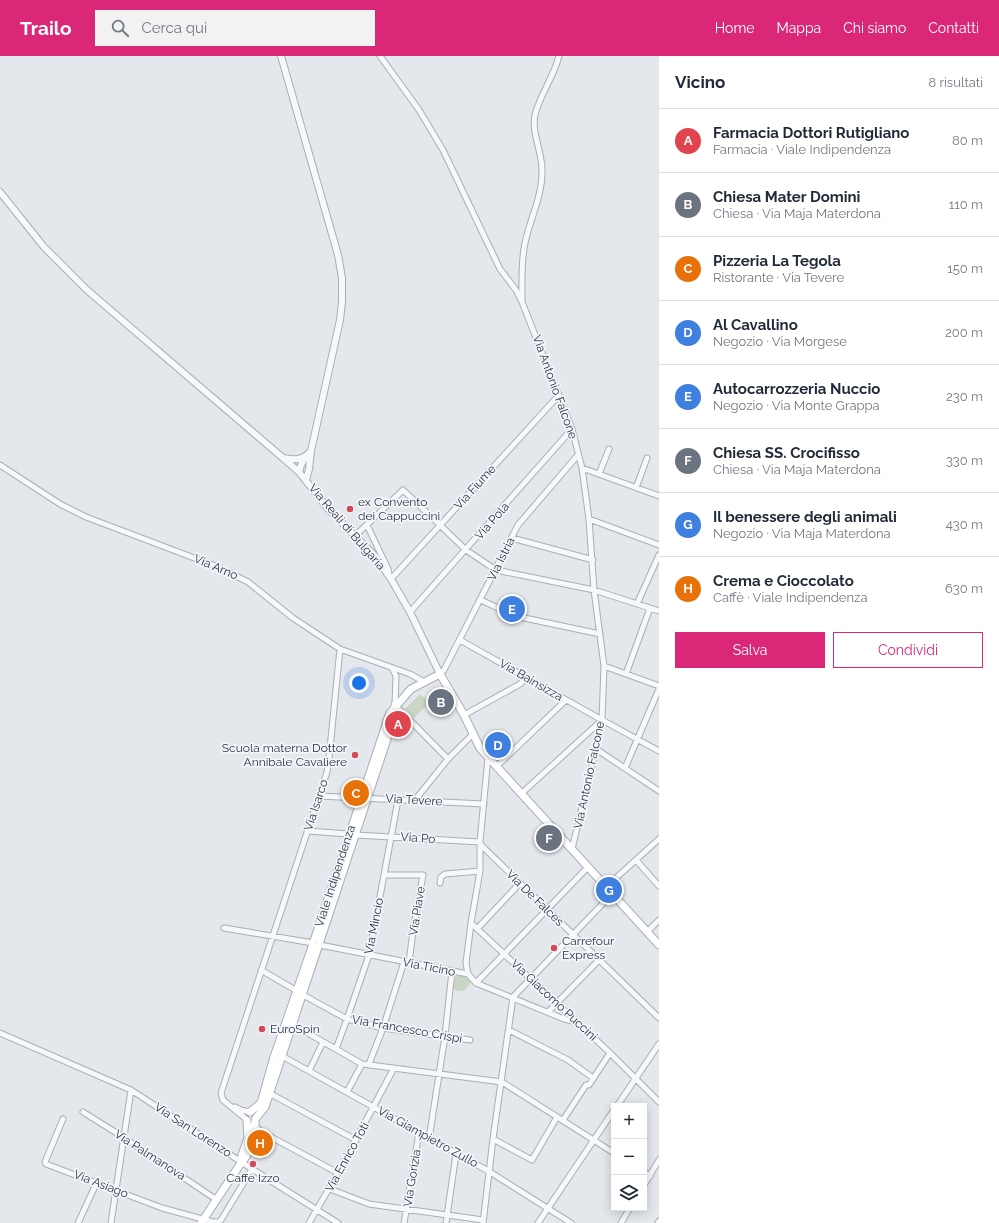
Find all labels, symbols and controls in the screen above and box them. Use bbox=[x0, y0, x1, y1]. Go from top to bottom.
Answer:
search box bbox=[95, 10, 375, 46]
text: Trailo bbox=[20, 17, 71, 39]
icon: search bbox=[109, 17, 131, 39]
text: Cerca qui bbox=[141, 19, 207, 37]
text: Home bbox=[715, 20, 754, 36]
text: Mappa bbox=[776, 20, 821, 36]
text: Chi siamo bbox=[843, 20, 906, 36]
text: Contatti bbox=[928, 20, 979, 36]
text: Vicino bbox=[675, 72, 725, 92]
text: 8 risultati bbox=[928, 75, 983, 90]
text: Farmacia Dottori Rutigliano bbox=[713, 124, 909, 142]
text: A bbox=[684, 133, 692, 148]
text: 80 m bbox=[952, 133, 983, 148]
text: Farmacia · Viale Indipendenza bbox=[713, 142, 891, 157]
text: Chiesa Mater Domini bbox=[713, 188, 860, 206]
text: B bbox=[684, 197, 692, 212]
text: 110 m bbox=[949, 197, 983, 212]
text: Chiesa · Via Maja Materdona bbox=[713, 206, 881, 221]
text: Pizzeria La Tegola bbox=[713, 252, 841, 270]
text: C bbox=[684, 261, 692, 276]
text: 150 m bbox=[947, 261, 983, 276]
text: Ristorante · Via Tevere bbox=[713, 270, 844, 285]
text: Al Cavallino bbox=[713, 316, 798, 334]
text: D bbox=[683, 325, 693, 340]
text: 200 m bbox=[945, 325, 983, 340]
street label: Via Antonio Falcone bbox=[530, 333, 580, 441]
text: Negozio · Via Morgese bbox=[713, 334, 847, 349]
text: Autocarrozzeria Nuccio bbox=[713, 380, 880, 398]
text: E bbox=[684, 389, 692, 404]
text: 230 m bbox=[946, 389, 983, 404]
text: Negozio · Via Monte Grappa bbox=[713, 398, 880, 413]
text: Chiesa SS. Crocifisso bbox=[713, 444, 860, 462]
text: F bbox=[684, 453, 692, 468]
text: 330 m bbox=[946, 453, 983, 468]
street label: Via Fiume bbox=[451, 462, 499, 512]
text: Chiesa · Via Maja Materdona bbox=[713, 462, 881, 477]
street label: Via Reali di Bulgaria bbox=[306, 481, 388, 573]
place label: ex Convento dei Cappuccini bbox=[358, 495, 440, 523]
street label: Via Pola bbox=[472, 500, 512, 542]
marker: ex Convento dei Cappuccini bbox=[345, 504, 355, 514]
text: Il benessere degli animali bbox=[713, 508, 897, 526]
text: G bbox=[683, 517, 693, 532]
text: 430 m bbox=[946, 517, 983, 532]
text: Negozio · Via Maja Materdona bbox=[713, 526, 891, 541]
street label: Via Istria bbox=[485, 535, 517, 583]
street label: Via Arno bbox=[192, 551, 240, 583]
text: Crema e Cioccolato bbox=[713, 572, 854, 590]
text: H bbox=[683, 581, 693, 596]
text: 630 m bbox=[945, 581, 983, 596]
text: Caffè · Viale Indipendenza bbox=[713, 590, 868, 605]
pin: E bbox=[499, 594, 525, 624]
button: Salva bbox=[675, 632, 825, 668]
button: Condividi bbox=[833, 632, 983, 668]
street label: Via Bainsizza bbox=[497, 656, 565, 704]
your location bbox=[349, 673, 369, 693]
pin: B bbox=[428, 687, 454, 717]
pin: A bbox=[385, 709, 411, 739]
street label: Via Antonio Falcone bbox=[571, 720, 607, 830]
pin: D bbox=[485, 730, 511, 760]
place label: Scuola materna Dottor Annibale Cavaliere bbox=[222, 741, 348, 769]
marker: Scuola materna Dottor Annibale Cavaliere bbox=[350, 750, 360, 760]
street label: Via Isarco bbox=[301, 777, 331, 833]
pin: C bbox=[343, 778, 369, 808]
street label: Via Tevere bbox=[385, 792, 443, 808]
street label: Viale Indipendenza bbox=[312, 823, 358, 929]
pin: F bbox=[536, 823, 562, 853]
street label: Via Po bbox=[400, 830, 436, 846]
street label: Via De Falces bbox=[503, 867, 567, 929]
pin: G bbox=[596, 875, 622, 905]
street label: Via Piave bbox=[406, 885, 428, 937]
street label: Via Mincio bbox=[362, 897, 386, 955]
place label: Carrefour Express bbox=[562, 934, 615, 962]
marker: Carrefour Express bbox=[549, 943, 559, 953]
street label: Via Ticino bbox=[402, 955, 456, 979]
street label: Via Giacomo Puccini bbox=[508, 956, 600, 1044]
street label: Via Francesco Crispi bbox=[351, 1012, 463, 1046]
place label: EuroSpin bbox=[270, 1022, 320, 1036]
marker: EuroSpin bbox=[257, 1024, 267, 1034]
street label: Via San Lorenzo bbox=[152, 1100, 234, 1160]
map controls bbox=[611, 1103, 647, 1211]
button: + bbox=[611, 1103, 647, 1139]
street label: Via Giampietro Zullo bbox=[375, 1104, 481, 1170]
street label: Via Enrico Toti bbox=[322, 1120, 372, 1194]
street label: Via Palmanova bbox=[112, 1127, 188, 1183]
pin: H bbox=[247, 1128, 273, 1158]
button: − bbox=[611, 1139, 647, 1175]
street label: Via Gorizia bbox=[401, 1148, 423, 1208]
marker: Caffè Izzo bbox=[248, 1159, 258, 1169]
street label: Via Asiago bbox=[72, 1167, 130, 1201]
place label: Caffè Izzo bbox=[226, 1171, 280, 1185]
button: layers bbox=[611, 1175, 647, 1211]

